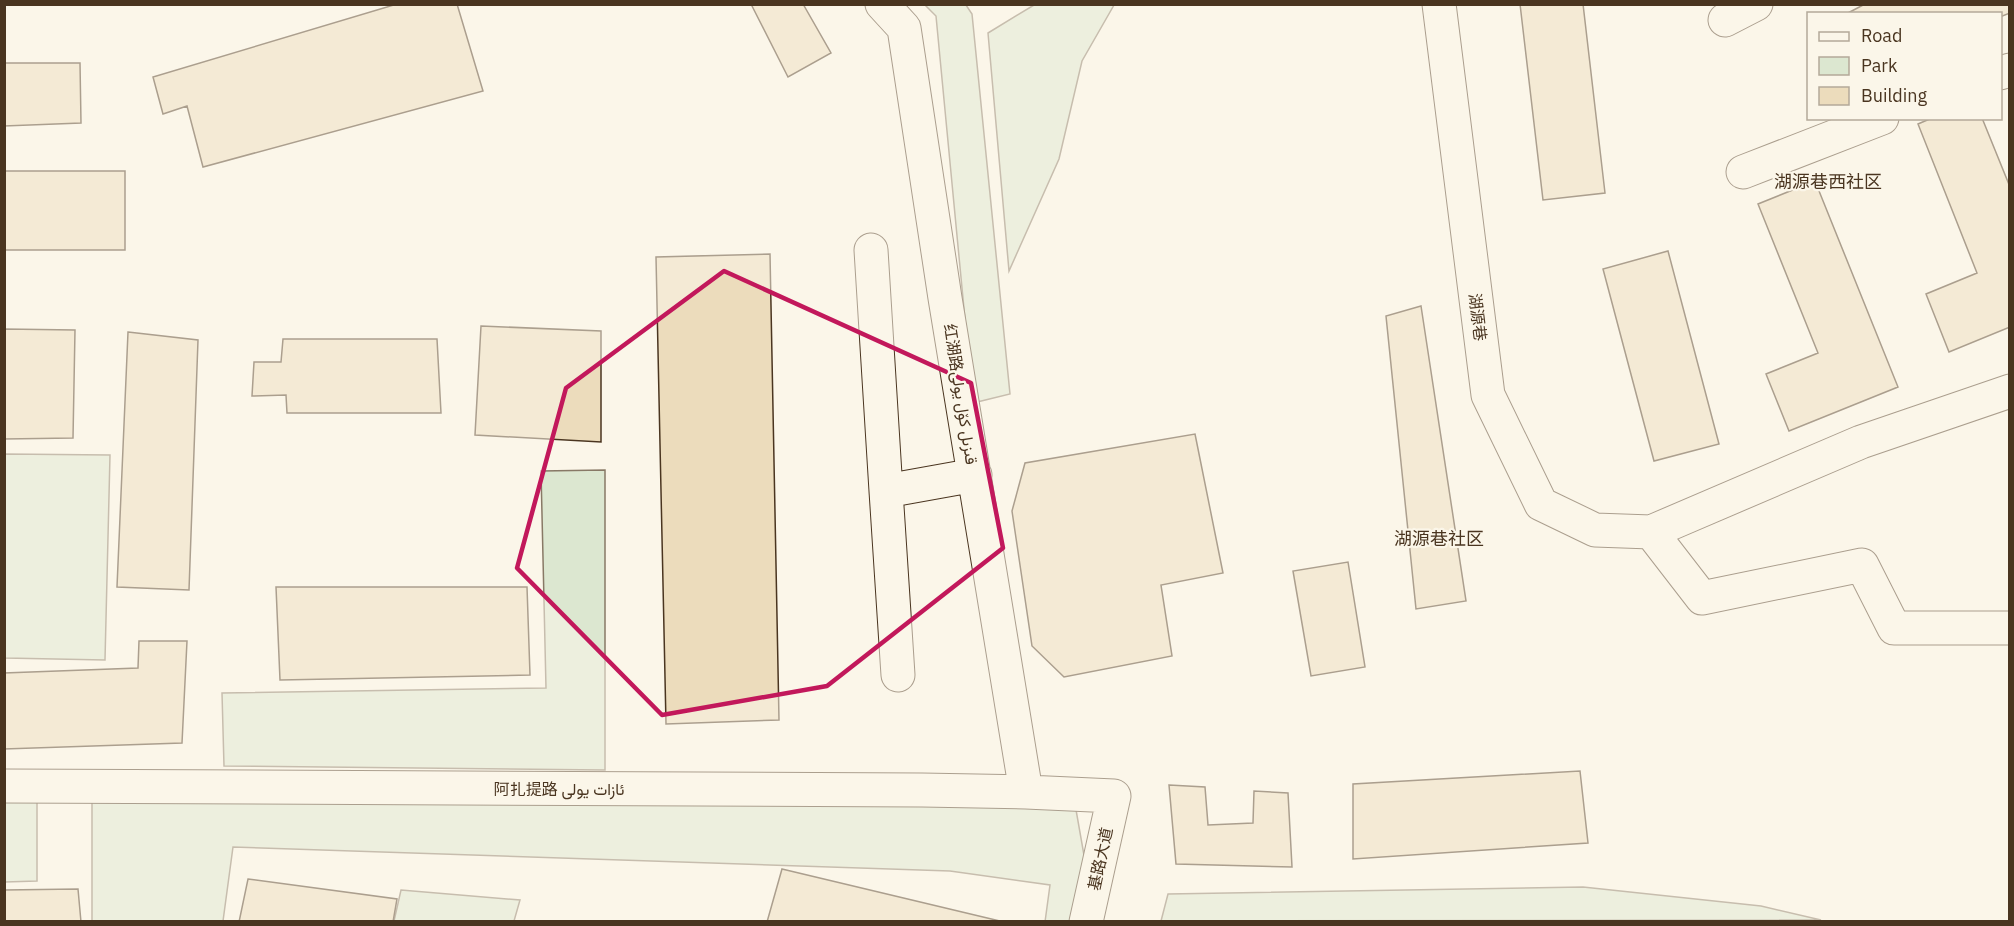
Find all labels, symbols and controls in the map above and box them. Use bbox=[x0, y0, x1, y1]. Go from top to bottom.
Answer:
legend bbox=[1807, 12, 2002, 120]
text: Road bbox=[1861, 24, 1902, 47]
text: Park bbox=[1861, 54, 1898, 77]
text: Building bbox=[1861, 84, 1928, 107]
district label: 湖源巷西社区 bbox=[1774, 170, 1882, 193]
street label: 湖源巷 bbox=[1465, 292, 1491, 342]
street label: 红湖路قىزىل كۆل يولى bbox=[939, 322, 982, 466]
district label: 湖源巷社区 bbox=[1394, 527, 1484, 550]
street label: 阿扎提路 ئازات يولى bbox=[494, 779, 624, 800]
street label: 基路大道 bbox=[1084, 826, 1116, 892]

